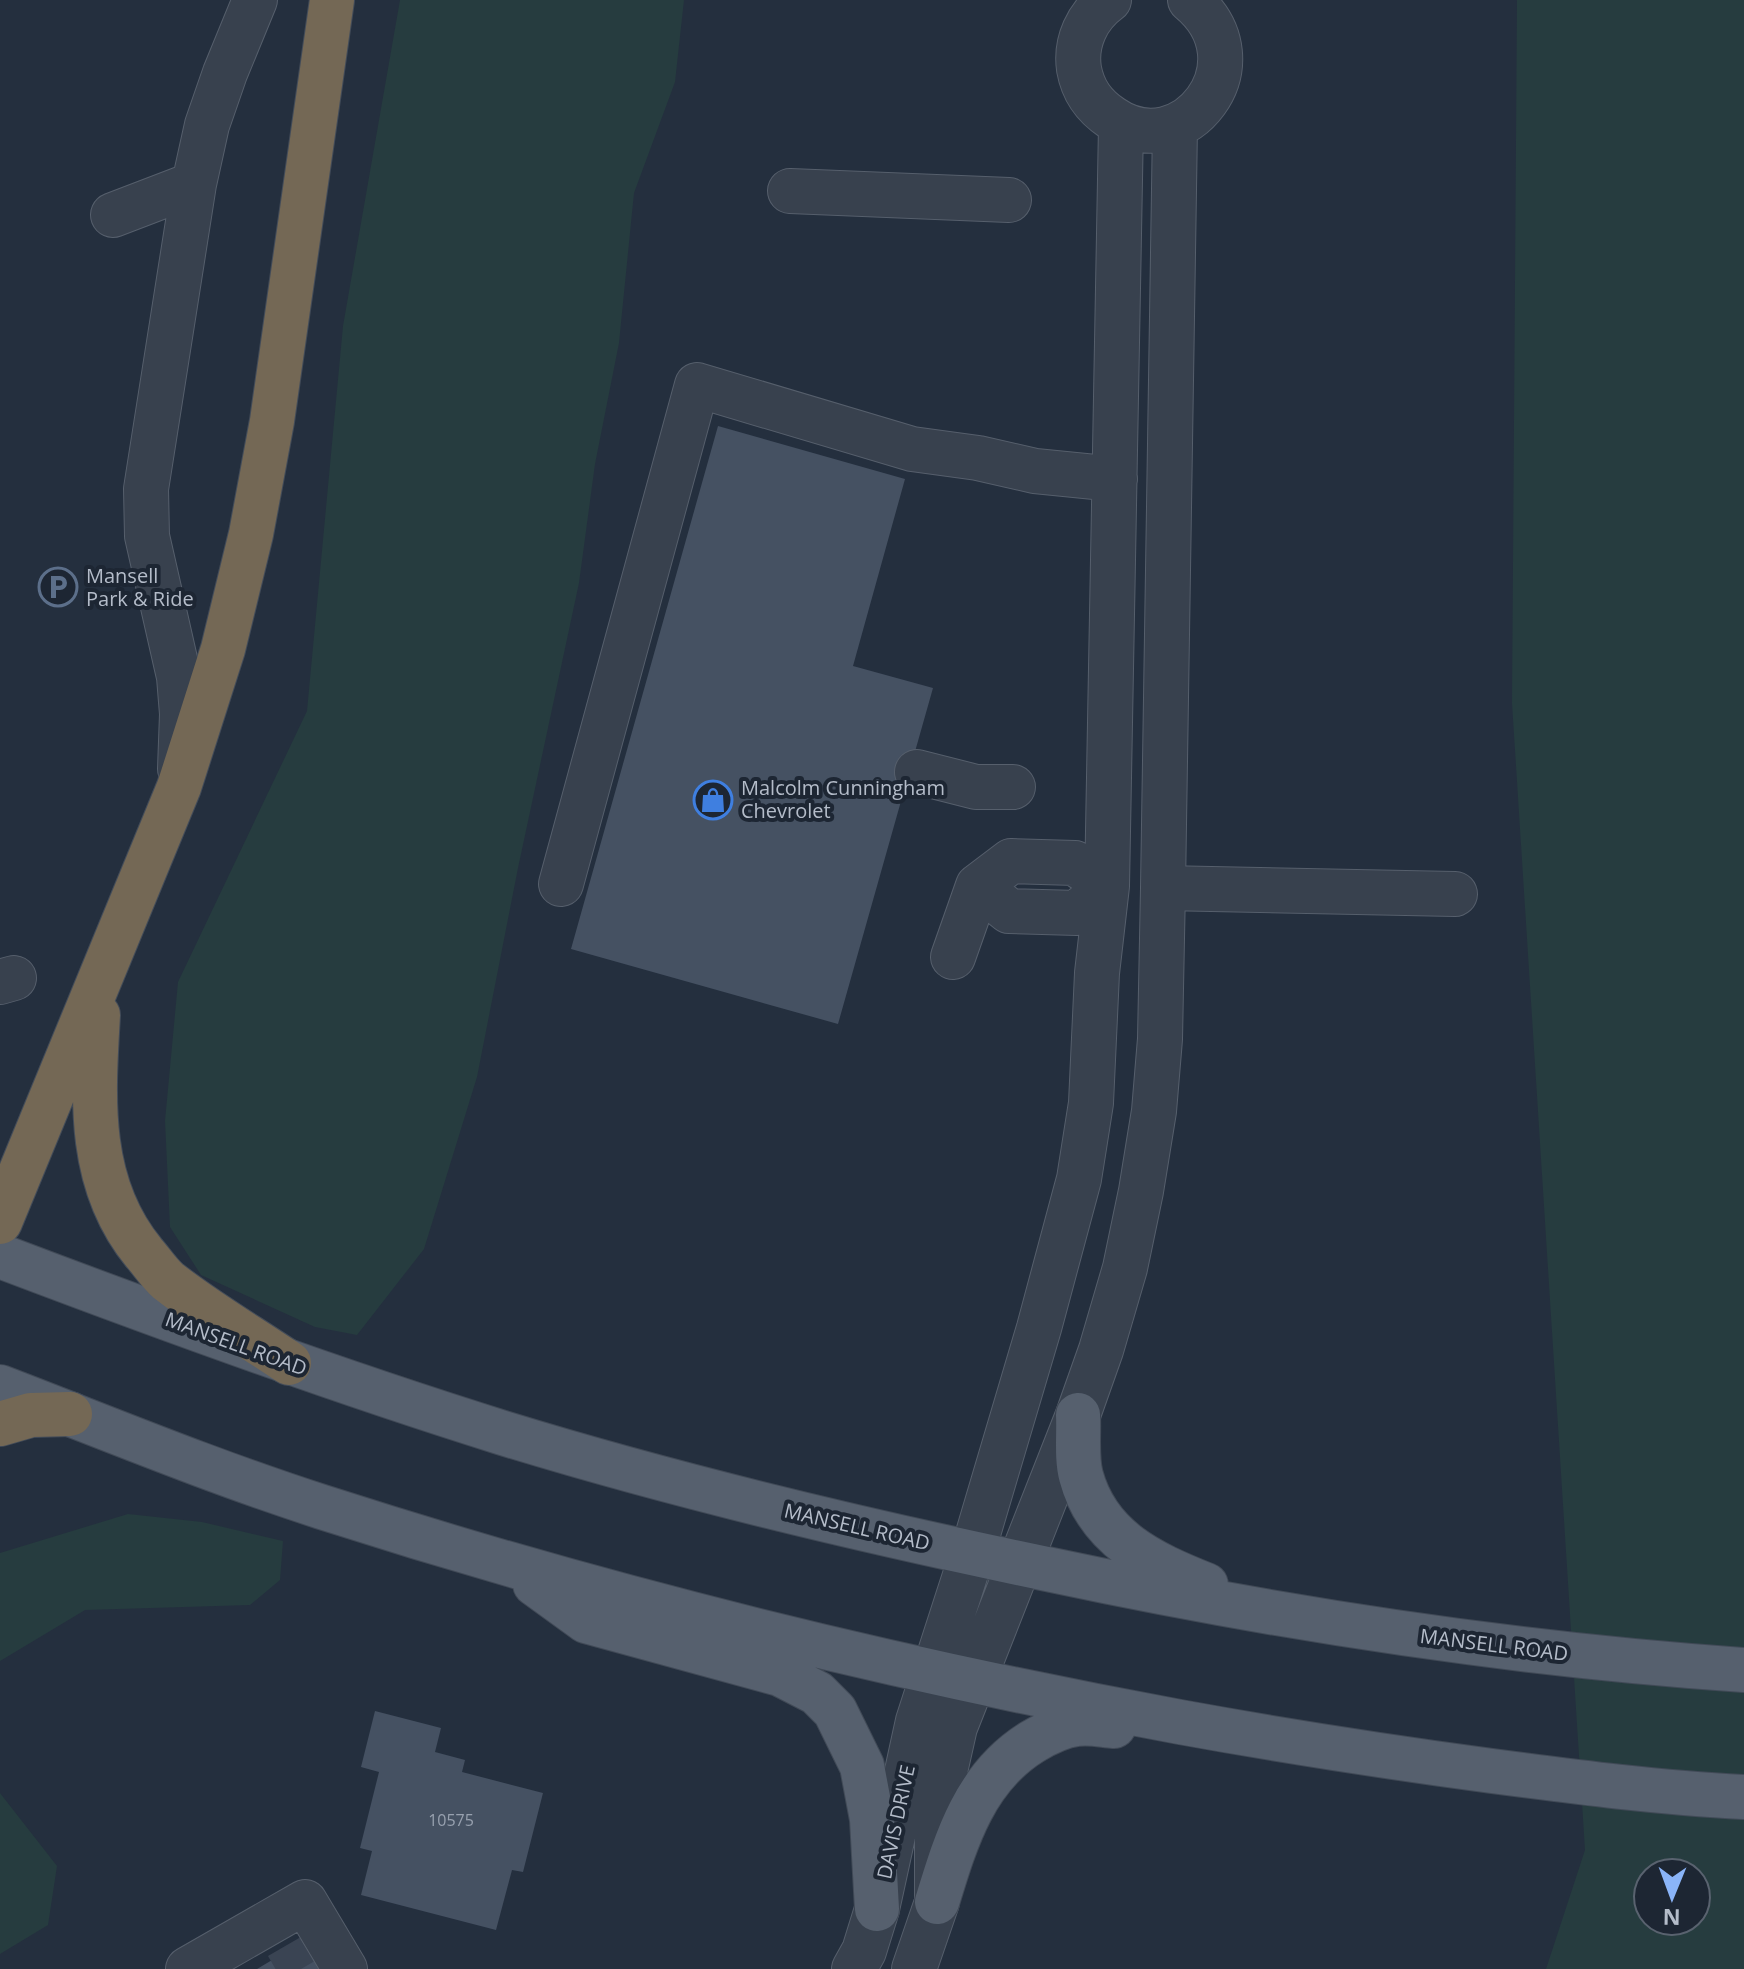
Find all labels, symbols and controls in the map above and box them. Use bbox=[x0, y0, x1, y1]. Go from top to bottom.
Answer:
place label: Mansell Park & Ride bbox=[86, 562, 194, 612]
parking icon: Mansell Park & Ride bbox=[37, 566, 79, 608]
place label: Malcolm Cunningham Chevrolet bbox=[741, 774, 945, 824]
shop icon: Malcolm Cunningham Chevrolet bbox=[692, 779, 734, 821]
street label: MANSELL ROAD bbox=[162, 1305, 311, 1382]
street label: MANSELL ROAD bbox=[782, 1497, 933, 1556]
street label: MANSELL ROAD bbox=[1419, 1622, 1570, 1667]
street label: DAVIS DRIVE bbox=[870, 1762, 921, 1882]
house number: 10575 bbox=[428, 1809, 474, 1831]
north arrow bbox=[1632, 1857, 1712, 1937]
text: N bbox=[1662, 1903, 1681, 1933]

